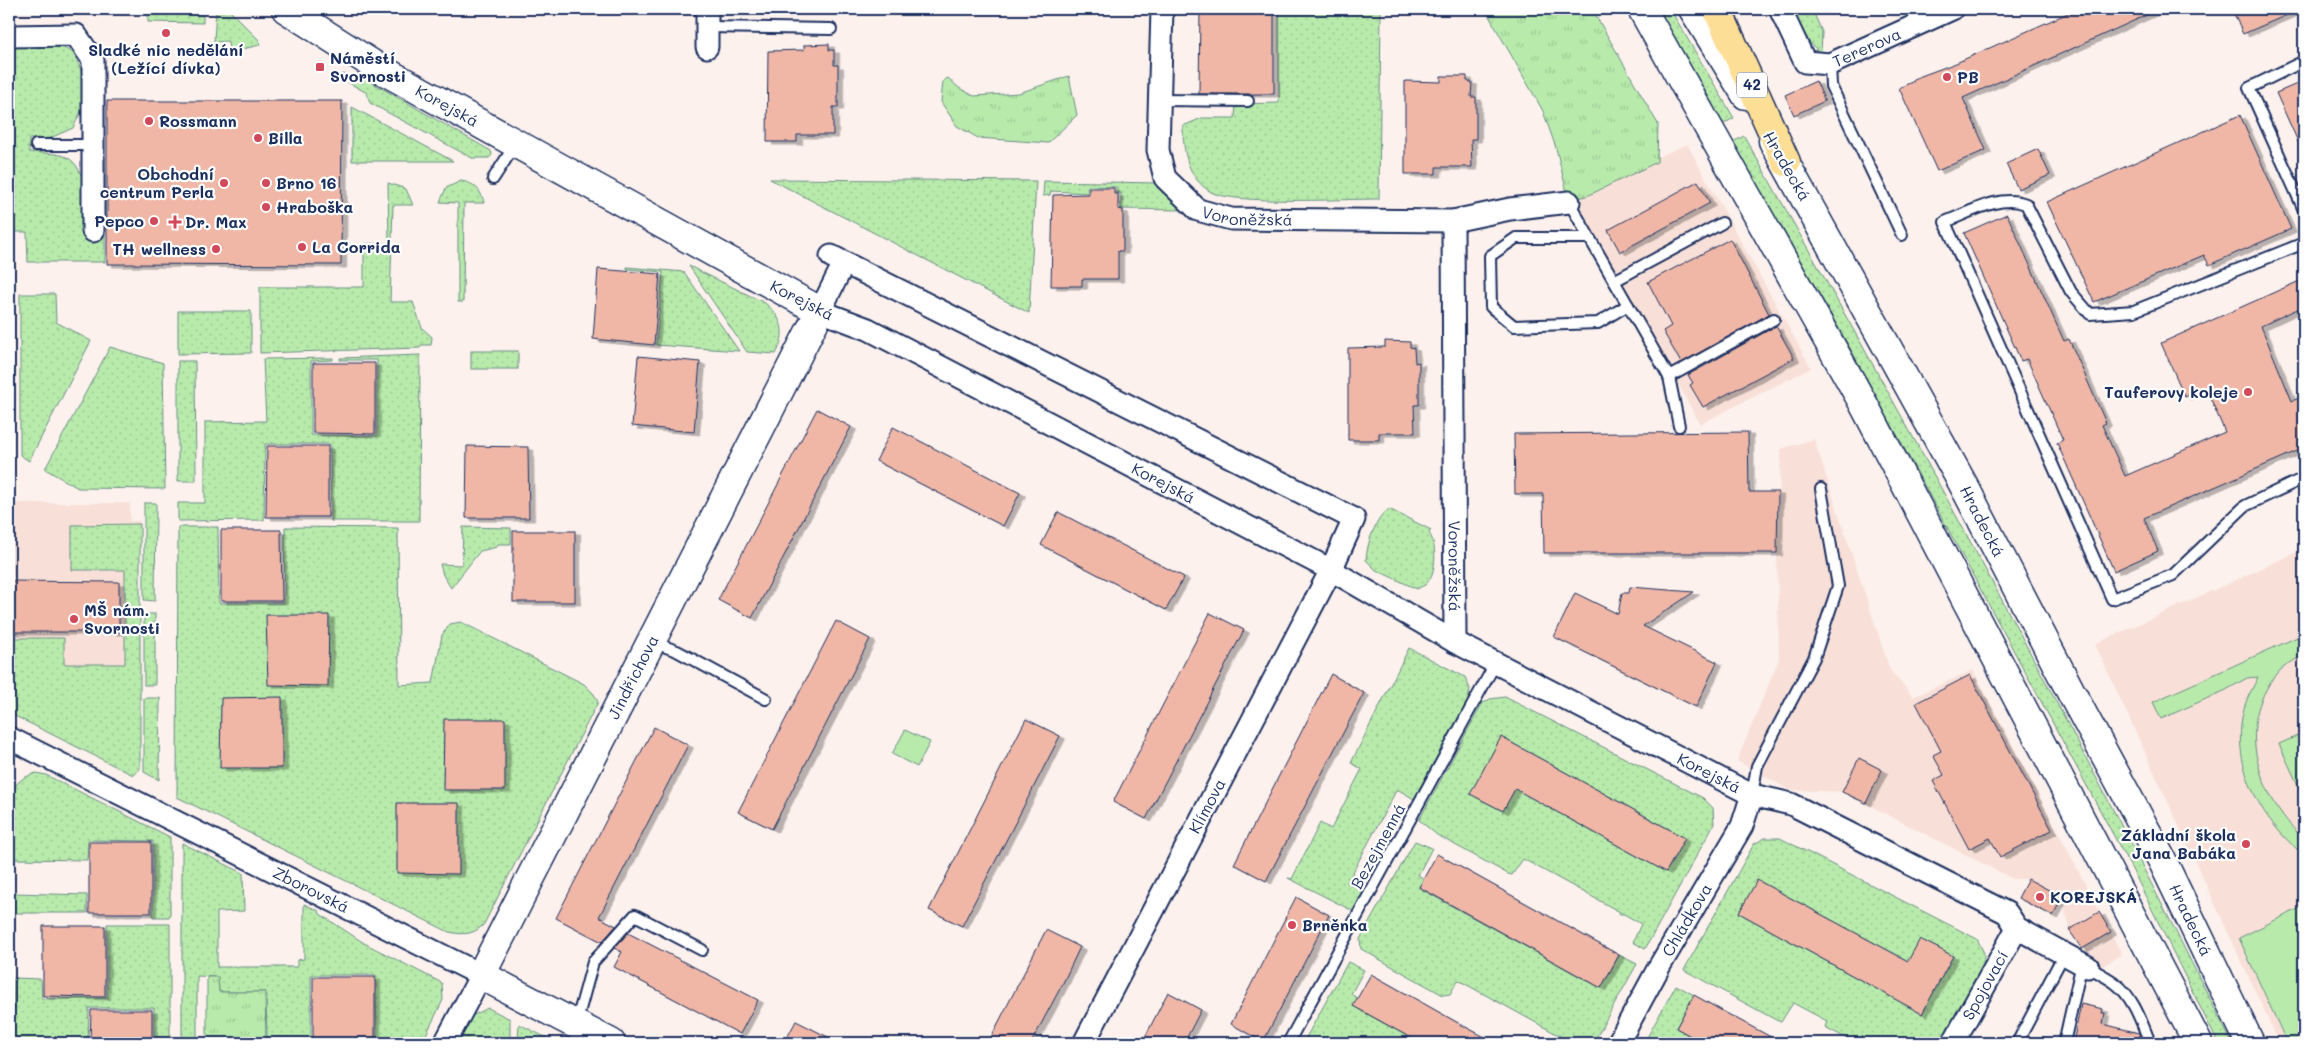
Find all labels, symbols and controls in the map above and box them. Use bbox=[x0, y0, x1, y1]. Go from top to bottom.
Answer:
street label: Tererova bbox=[1829, 22, 1904, 71]
marker: Sladké nic nedělání (Ležící dívka) bbox=[160, 27, 172, 39]
place label: Sladké nic nedělání (Ležící dívka) bbox=[88, 39, 244, 78]
place label: Náměstí Svornosti bbox=[330, 47, 406, 86]
marker: Náměstí Svornosti bbox=[314, 61, 326, 73]
place label: PB bbox=[1957, 66, 1979, 87]
marker: PB bbox=[1941, 71, 1953, 83]
road number: 42 bbox=[1737, 72, 1767, 98]
street label: Korejská bbox=[412, 79, 483, 131]
place label: Rossmann bbox=[159, 110, 237, 131]
marker: Rossmann bbox=[143, 115, 155, 127]
place label: Billa bbox=[268, 127, 303, 148]
street label: Hradecká bbox=[1759, 127, 1816, 205]
marker: Billa bbox=[252, 132, 264, 144]
place label: Obchodní centrum Perla bbox=[100, 163, 214, 202]
place label: Brno 16 bbox=[276, 172, 337, 193]
marker: Obchodní centrum Perla bbox=[218, 177, 230, 189]
marker: Brno 16 bbox=[260, 177, 272, 189]
place label: Hraboška bbox=[276, 196, 354, 217]
marker: Hraboška bbox=[260, 201, 272, 213]
street label: Voroněžská bbox=[1200, 201, 1293, 230]
place label: Pepco bbox=[94, 210, 144, 231]
place label: Dr. Max bbox=[185, 211, 247, 232]
marker: Pepco bbox=[148, 215, 160, 227]
marker: Dr. Max bbox=[169, 216, 181, 228]
place label: La Corrida bbox=[312, 236, 401, 257]
place label: TH wellness bbox=[113, 238, 206, 259]
marker: La Corrida bbox=[296, 241, 308, 253]
marker: TH wellness bbox=[210, 243, 222, 255]
street label: Korejská bbox=[767, 275, 838, 325]
place label: Tauferovy koleje bbox=[2104, 381, 2238, 402]
marker: Tauferovy koleje bbox=[2242, 386, 2254, 398]
street label: Korejská bbox=[1128, 457, 1199, 508]
street label: Hradecká bbox=[1956, 482, 2010, 560]
street label: Voroněžská bbox=[1444, 520, 1466, 612]
place label: MŠ nám. Svornosti bbox=[84, 599, 160, 638]
marker: MŠ nám. Svornosti bbox=[68, 613, 80, 625]
street label: Jindřichova bbox=[602, 631, 663, 723]
street label: Korejská bbox=[1674, 747, 1745, 798]
street label: Klímova bbox=[1183, 775, 1230, 837]
street label: Bezejmenná bbox=[1346, 799, 1410, 892]
place label: Základní škola Jana Babáka bbox=[2121, 824, 2236, 863]
marker: Základní škola Jana Babáka bbox=[2240, 838, 2252, 850]
street label: Zborovská bbox=[270, 861, 353, 917]
street label: Chládkova bbox=[1657, 879, 1716, 960]
street label: Hradecká bbox=[2165, 880, 2217, 959]
place label: KOREJSKÁ bbox=[2050, 886, 2137, 907]
marker: KOREJSKÁ bbox=[2034, 891, 2046, 903]
place label: Brněnka bbox=[1302, 914, 1368, 935]
marker: Brněnka bbox=[1286, 919, 1298, 931]
street label: Spojovací bbox=[1957, 947, 2012, 1023]

